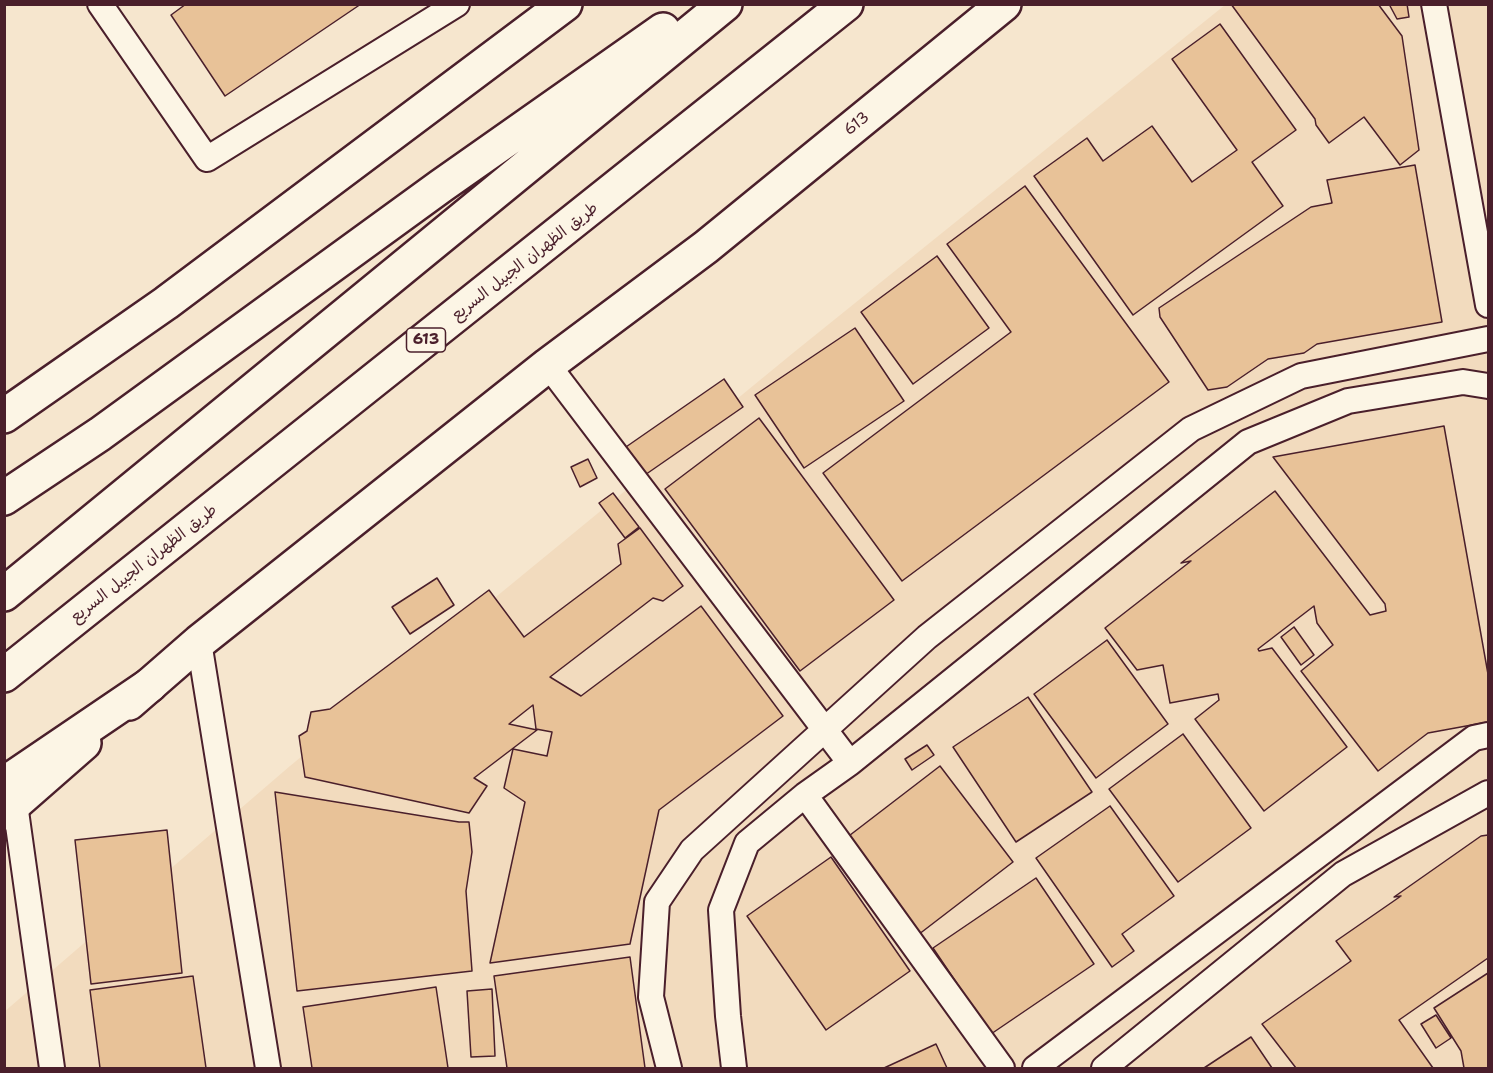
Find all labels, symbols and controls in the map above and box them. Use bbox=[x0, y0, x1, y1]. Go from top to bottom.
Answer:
street label: 613 bbox=[840, 108, 874, 140]
street label: طريق الظهران الجبيل السريع bbox=[448, 199, 602, 325]
road number: 613 bbox=[406, 328, 446, 352]
street label: طريق الظهران الجبيل السريع bbox=[67, 501, 221, 627]

